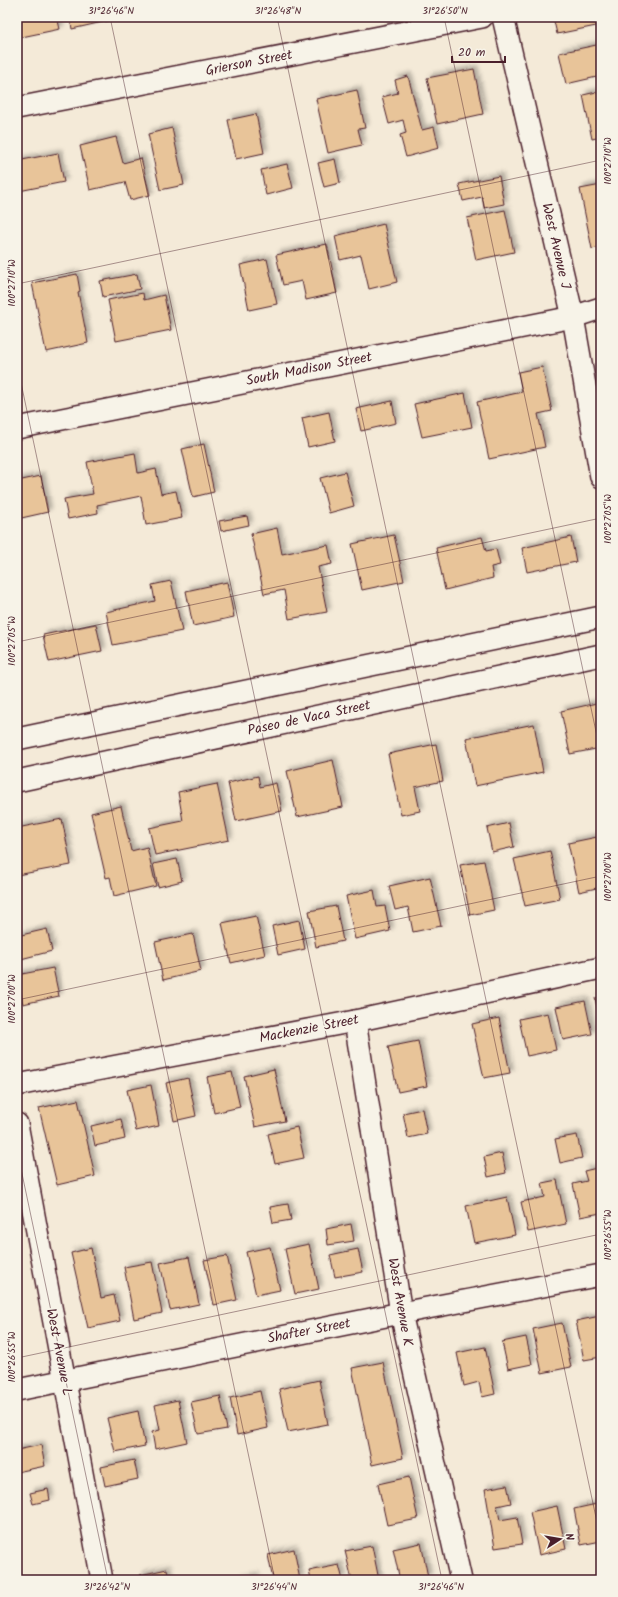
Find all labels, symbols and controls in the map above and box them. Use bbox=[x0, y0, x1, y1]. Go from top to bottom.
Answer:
text: 31°26'46"N bbox=[88, 3, 134, 19]
text: 31°26'48"N bbox=[255, 3, 302, 19]
text: 31°26'50"N bbox=[422, 3, 468, 19]
scale bar bbox=[452, 38, 505, 64]
text: 20 m bbox=[458, 43, 486, 62]
street label: Grierson Street bbox=[204, 44, 295, 82]
text: 100°27'10"W bbox=[600, 137, 616, 185]
street label: West Avenue J bbox=[535, 201, 577, 292]
text: 100°27'10"W bbox=[4, 259, 20, 307]
street label: South Madison Street bbox=[244, 346, 374, 392]
text: 100°27'05"W bbox=[600, 494, 616, 544]
text: 100°27'05"W bbox=[4, 616, 20, 666]
street label: Paseo de Vaca Street bbox=[245, 694, 373, 742]
text: 100°27'00"W bbox=[600, 852, 616, 902]
text: 100°27'00"W bbox=[4, 974, 20, 1024]
street label: Mackenzie Street bbox=[257, 1008, 361, 1049]
text: 100°26'55"W bbox=[600, 1209, 616, 1261]
street label: West Avenue K bbox=[381, 1256, 419, 1349]
street label: West Avenue L bbox=[40, 1306, 78, 1398]
street label: Shafter Street bbox=[266, 1312, 353, 1350]
text: 100°26'55"W bbox=[4, 1331, 20, 1383]
north arrow bbox=[540, 1519, 580, 1559]
text: N bbox=[559, 1532, 578, 1542]
text: 31°26'42"N bbox=[84, 1579, 130, 1595]
text: 31°26'44"N bbox=[251, 1579, 297, 1595]
text: 31°26'46"N bbox=[418, 1579, 464, 1595]

